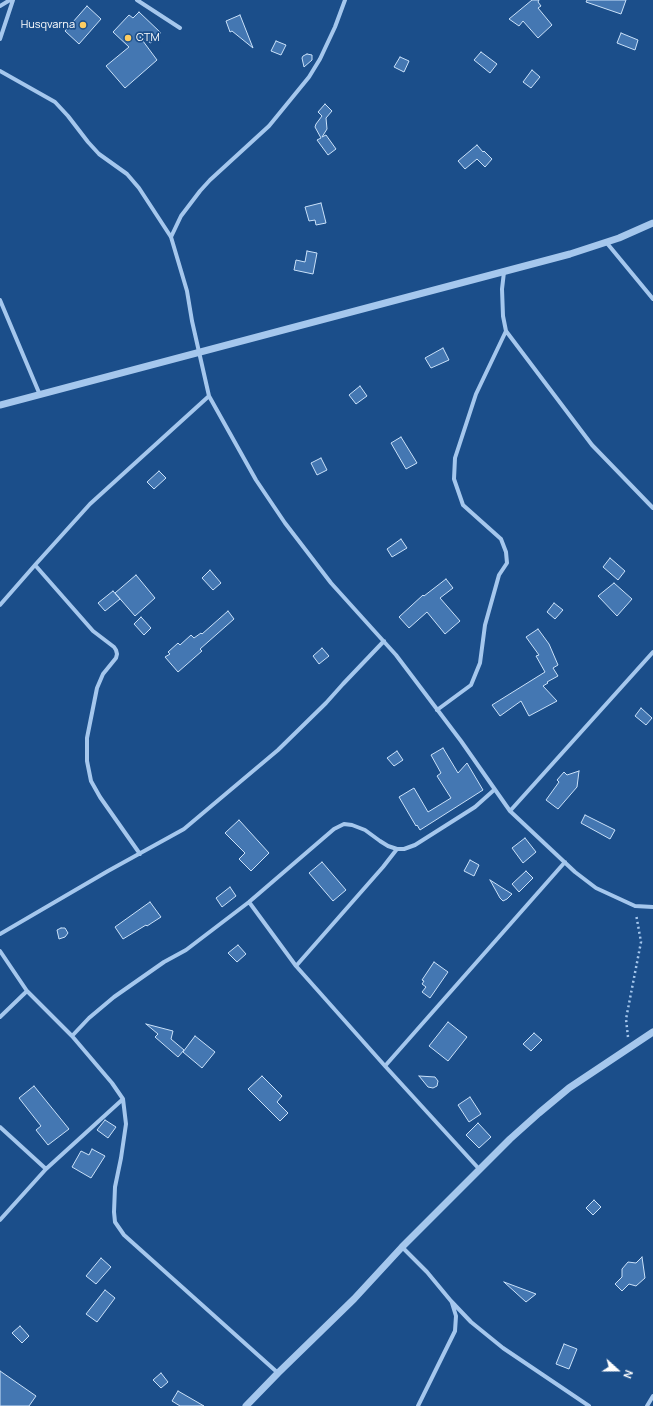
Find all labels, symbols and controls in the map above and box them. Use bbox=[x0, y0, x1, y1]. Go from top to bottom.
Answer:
place label: Husqvarna bbox=[21, 18, 75, 32]
marker: Husqvarna bbox=[78, 20, 88, 30]
place label: CTM bbox=[136, 31, 160, 45]
marker: CTM bbox=[123, 33, 133, 43]
north arrow bbox=[597, 1350, 637, 1390]
text: N bbox=[620, 1368, 637, 1381]

